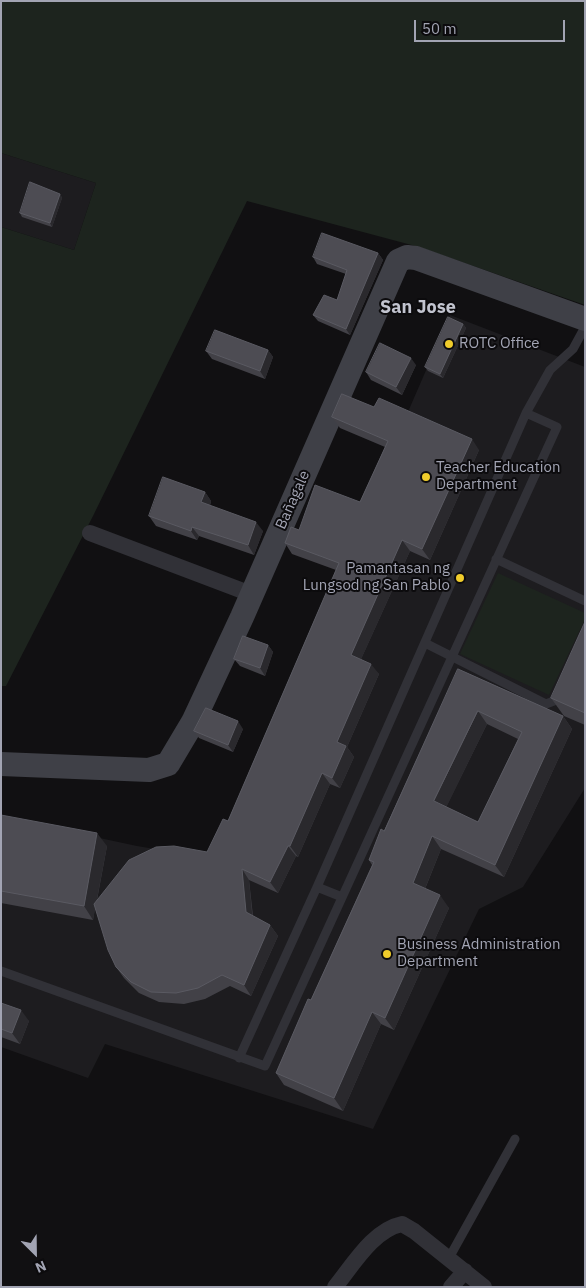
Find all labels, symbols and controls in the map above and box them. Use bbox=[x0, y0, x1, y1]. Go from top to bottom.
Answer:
scale bar bbox=[416, 10, 567, 42]
text: 50 m bbox=[422, 19, 457, 38]
district label: San Jose bbox=[380, 297, 456, 319]
place label: ROTC Office bbox=[459, 335, 540, 353]
marker: ROTC Office bbox=[443, 338, 455, 350]
place label: Teacher Education Department bbox=[436, 459, 560, 494]
street label: Bañagale bbox=[272, 468, 314, 532]
marker: Teacher Education Department bbox=[420, 471, 432, 483]
place label: Pamantasan ng Lungsod ng San Pablo bbox=[303, 560, 450, 595]
marker: Pamantasan ng Lungsod ng San Pablo bbox=[454, 572, 466, 584]
place label: Business Administration Department bbox=[397, 936, 560, 971]
marker: Business Administration Department bbox=[381, 948, 393, 960]
north arrow bbox=[10, 1228, 60, 1278]
text: N bbox=[33, 1257, 49, 1277]

